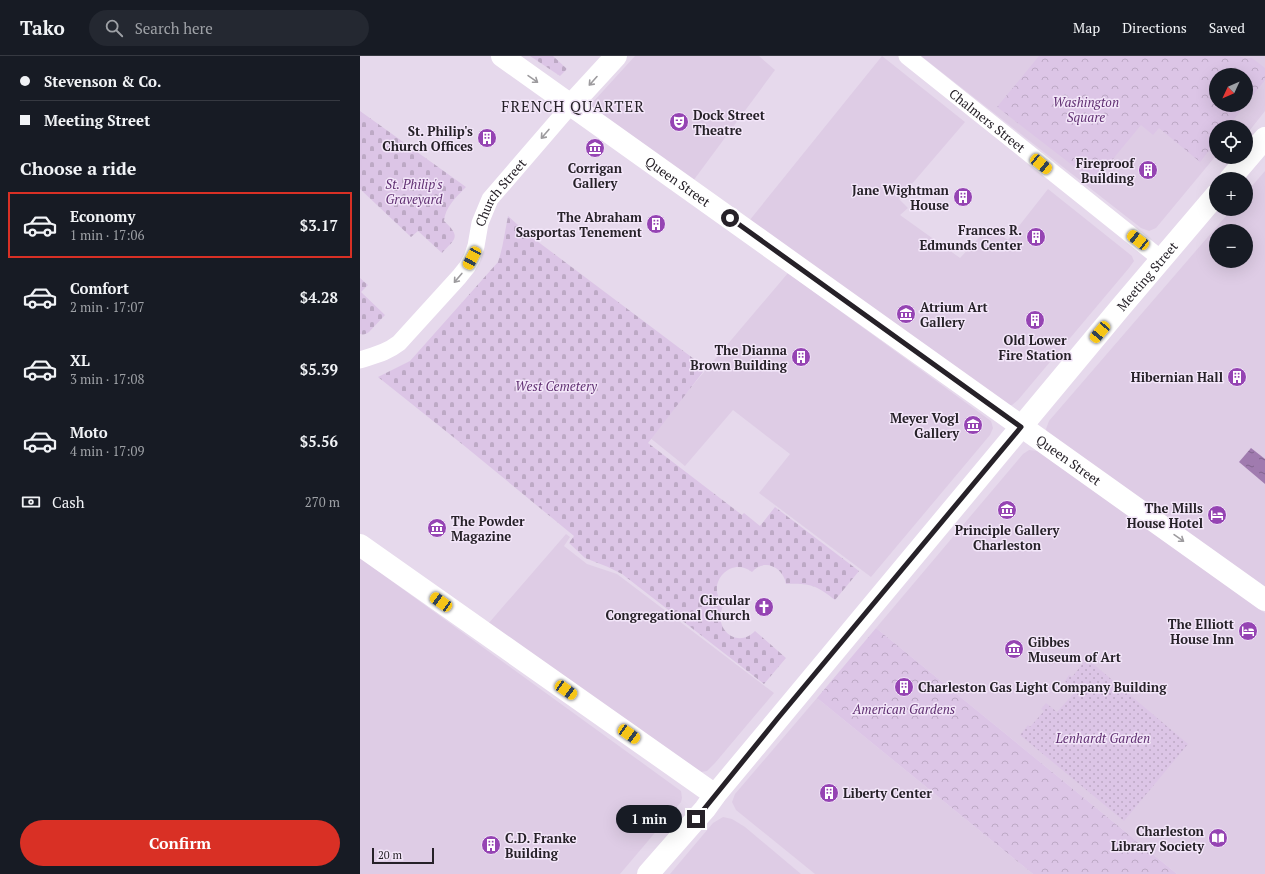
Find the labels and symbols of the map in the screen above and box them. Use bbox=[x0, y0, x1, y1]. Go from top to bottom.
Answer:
north arrow bbox=[1209, 68, 1253, 112]
one-way arrow bbox=[528, 75, 539, 83]
one-way arrow bbox=[589, 75, 598, 86]
street label: Chalmers Street bbox=[946, 84, 1029, 156]
park label: Washington Square bbox=[1053, 93, 1119, 126]
district label: FRENCH QUARTER bbox=[501, 96, 645, 116]
place label: Dock Street Theatre bbox=[693, 106, 766, 139]
theatre icon: Dock Street Theatre bbox=[668, 111, 690, 133]
place label: St. Philip's Church Offices bbox=[382, 122, 473, 155]
building icon: St. Philip's Church Offices bbox=[476, 127, 498, 149]
one-way arrow bbox=[541, 129, 550, 140]
museum icon: Corrigan Gallery bbox=[584, 137, 606, 159]
street label: Queen Street bbox=[642, 152, 714, 211]
car bbox=[1028, 152, 1054, 176]
street label: Church Street bbox=[470, 154, 530, 229]
place label: Fireproof Building bbox=[1076, 154, 1135, 187]
place label: Corrigan Gallery bbox=[568, 159, 623, 192]
building icon: Fireproof Building bbox=[1137, 159, 1159, 181]
park label: St. Philip's Graveyard bbox=[385, 175, 444, 208]
place label: Jane Wightman House bbox=[852, 181, 950, 214]
building icon: Jane Wightman House bbox=[952, 186, 974, 208]
place label: The Abraham Sasportas Tenement bbox=[516, 208, 643, 241]
route start bbox=[721, 209, 739, 227]
building icon: The Abraham Sasportas Tenement bbox=[645, 213, 667, 235]
place label: Frances R. Edmunds Center bbox=[919, 221, 1022, 254]
building icon: Frances R. Edmunds Center bbox=[1025, 226, 1047, 248]
car bbox=[1125, 228, 1151, 252]
street label: Meeting Street bbox=[1113, 237, 1182, 314]
car bbox=[461, 245, 483, 271]
one-way arrow bbox=[453, 273, 462, 284]
place label: Atrium Art Gallery bbox=[920, 298, 989, 331]
museum icon: Atrium Art Gallery bbox=[895, 303, 917, 325]
building icon: Old Lower Fire Station bbox=[1024, 309, 1046, 331]
car bbox=[1088, 319, 1112, 345]
place label: Old Lower Fire Station bbox=[998, 331, 1072, 364]
place label: The Dianna Brown Building bbox=[690, 341, 788, 374]
building icon: The Dianna Brown Building bbox=[790, 346, 812, 368]
building icon: Hibernian Hall bbox=[1226, 366, 1248, 388]
place label: Hibernian Hall bbox=[1131, 368, 1223, 386]
park label: West Cemetery bbox=[515, 377, 598, 395]
place label: Meyer Vogl Gallery bbox=[890, 409, 960, 442]
museum icon: Meyer Vogl Gallery bbox=[962, 414, 984, 436]
street label: Queen Street bbox=[1033, 431, 1105, 489]
museum icon: Principle Gallery Charleston bbox=[996, 499, 1018, 521]
place label: The Mills House Hotel bbox=[1127, 499, 1203, 532]
hotel icon: The Mills House Hotel bbox=[1206, 504, 1228, 526]
place label: The Powder Magazine bbox=[451, 512, 525, 545]
museum icon: The Powder Magazine bbox=[426, 517, 448, 539]
place label: Principle Gallery Charleston bbox=[955, 521, 1060, 554]
one-way arrow bbox=[1173, 534, 1184, 543]
car bbox=[428, 590, 454, 614]
place label: Circular Congregational Church bbox=[605, 591, 751, 624]
church icon: Circular Congregational Church bbox=[753, 596, 775, 618]
place label: The Elliott House Inn bbox=[1168, 615, 1235, 648]
hotel icon: The Elliott House Inn bbox=[1237, 620, 1259, 642]
place label: Gibbes Museum of Art bbox=[1028, 633, 1122, 666]
museum icon: Gibbes Museum of Art bbox=[1003, 638, 1025, 660]
building icon: Charleston Gas Light Company Building bbox=[893, 676, 915, 698]
car bbox=[553, 678, 579, 702]
place label: Charleston Gas Light Company Building bbox=[918, 678, 1167, 696]
park label: American Gardens bbox=[852, 700, 956, 718]
car bbox=[616, 722, 642, 746]
park label: Lenhardt Garden bbox=[1055, 729, 1150, 747]
building icon: Liberty Center bbox=[818, 782, 840, 804]
place label: Liberty Center bbox=[843, 784, 932, 802]
callout: 1 min bbox=[616, 805, 682, 833]
route end bbox=[687, 810, 705, 828]
place label: Charleston Library Society bbox=[1111, 822, 1205, 855]
library icon: Charleston Library Society bbox=[1207, 827, 1229, 849]
place label: C.D. Franke Building bbox=[505, 829, 577, 862]
building icon: C.D. Franke Building bbox=[480, 834, 502, 856]
scale bar bbox=[372, 846, 434, 865]

